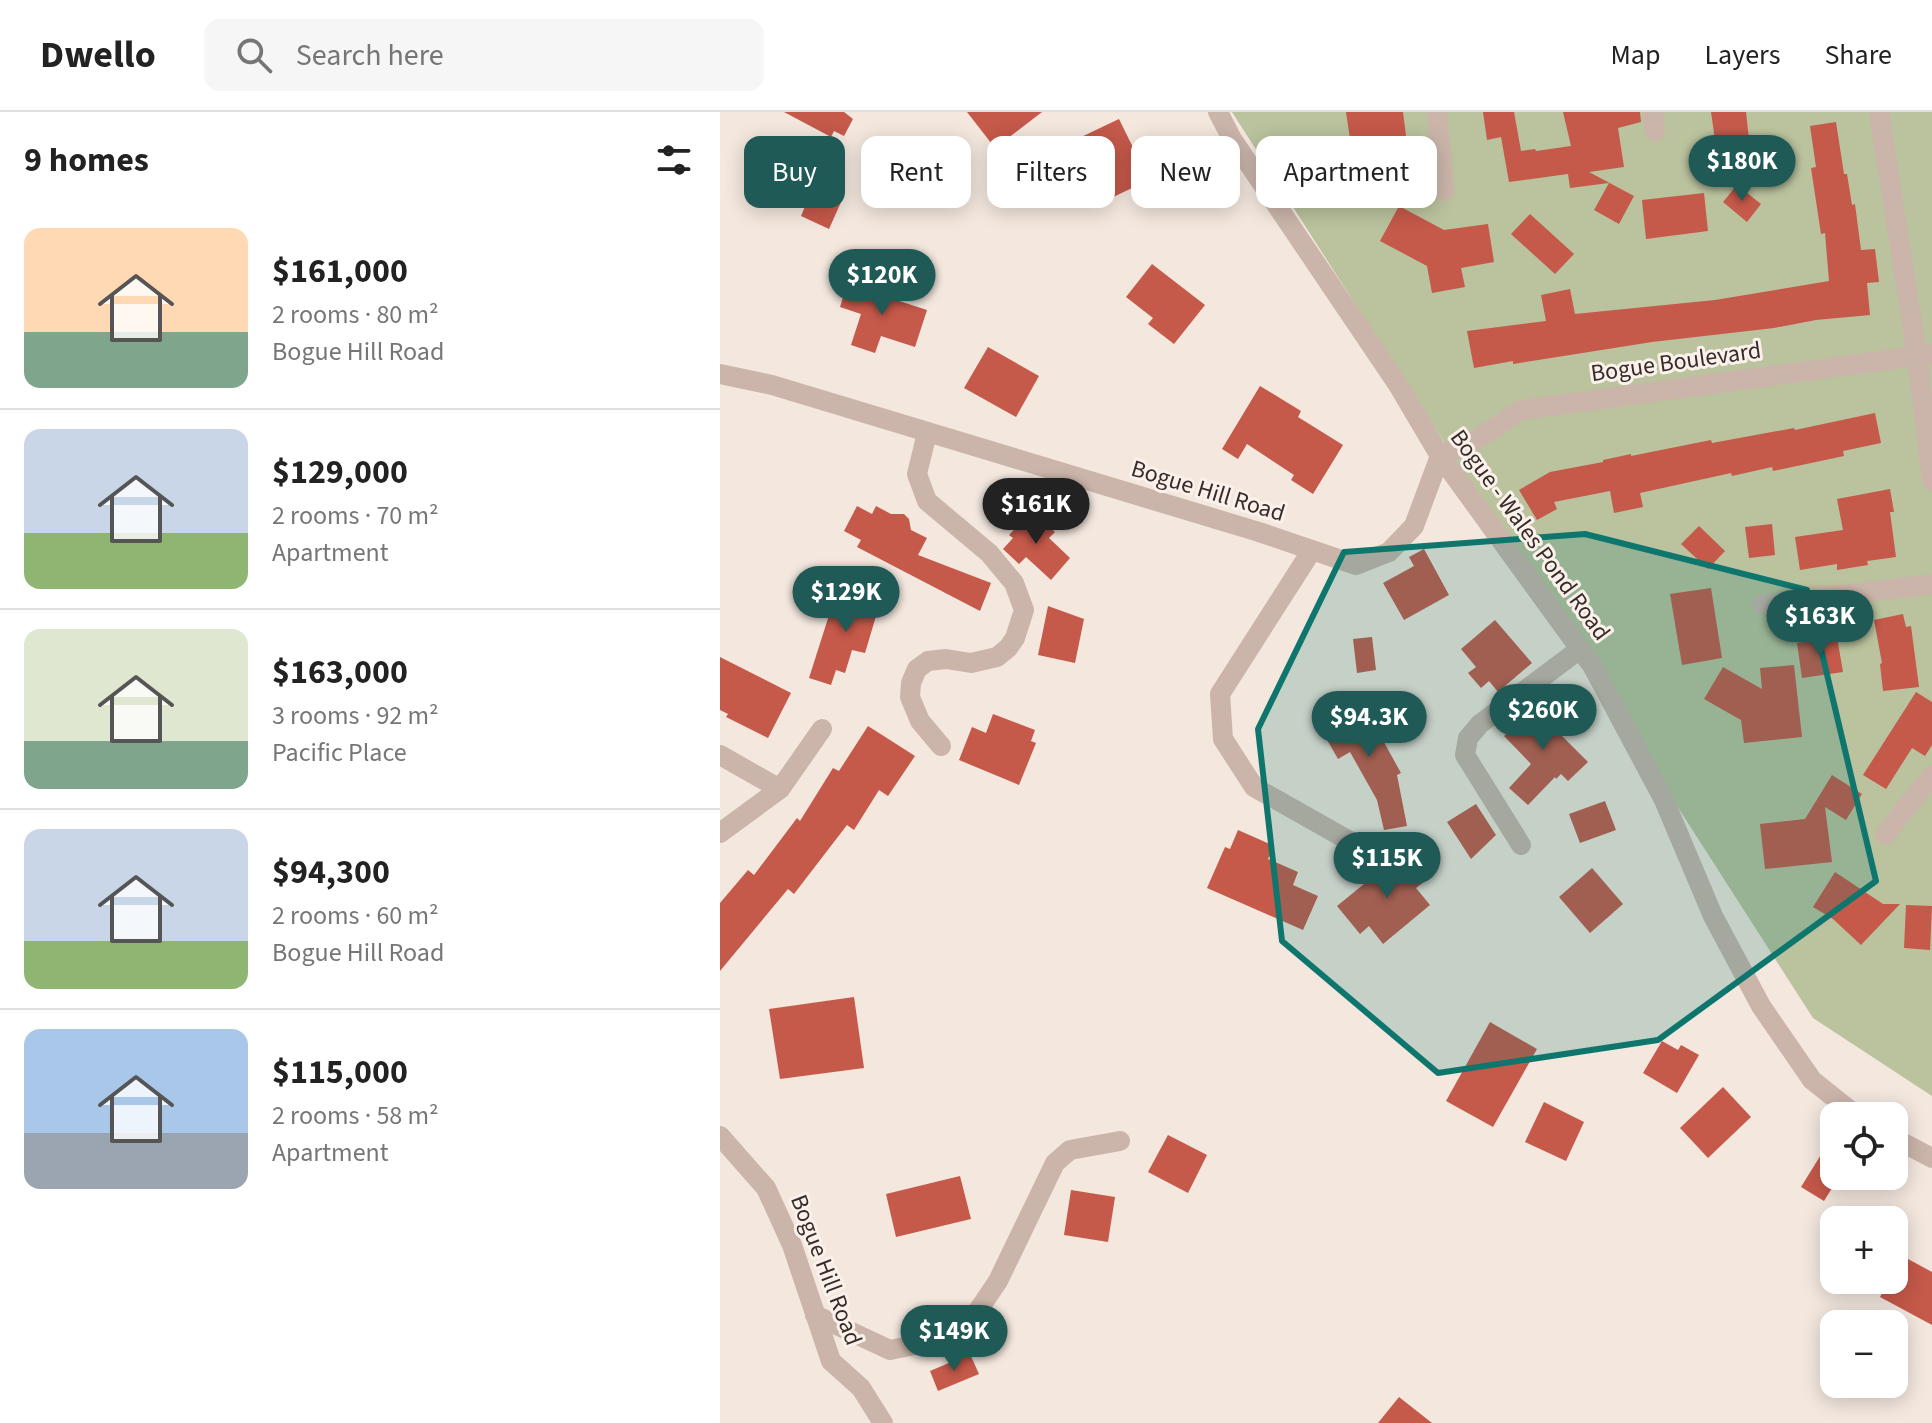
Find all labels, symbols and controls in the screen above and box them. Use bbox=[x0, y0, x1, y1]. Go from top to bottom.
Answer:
search box bbox=[204, 19, 764, 91]
text: Dwello bbox=[40, 28, 156, 82]
icon: search bbox=[232, 33, 276, 77]
text: Search here bbox=[296, 34, 444, 77]
text: Map bbox=[1610, 35, 1660, 75]
text: Layers bbox=[1704, 35, 1780, 75]
text: Share bbox=[1824, 35, 1892, 75]
pin: $180K bbox=[1686, 135, 1798, 203]
text: 9 homes bbox=[24, 136, 149, 185]
chip: Buy bbox=[744, 136, 845, 208]
chip: Rent bbox=[861, 136, 971, 208]
chip: Filters bbox=[987, 136, 1115, 208]
chip: New bbox=[1131, 136, 1240, 208]
chip: Apartment bbox=[1256, 136, 1437, 208]
icon: filters bbox=[652, 138, 696, 182]
text: $180K bbox=[1707, 142, 1777, 179]
text: $161,000 bbox=[272, 247, 408, 296]
pin: $120K bbox=[826, 249, 938, 317]
text: $120K bbox=[847, 256, 917, 293]
icon: home bbox=[88, 260, 184, 356]
text: 2 rooms · 80 m² bbox=[272, 296, 439, 333]
text: Bogue Hill Road bbox=[272, 333, 444, 370]
street label: Bogue Boulevard bbox=[1589, 333, 1763, 391]
street label: Bogue - Wales Pond Road bbox=[1441, 422, 1619, 648]
text: $129,000 bbox=[272, 448, 408, 497]
street label: Bogue Hill Road bbox=[1127, 451, 1289, 531]
icon: home bbox=[88, 461, 184, 557]
pin: $161K bbox=[980, 478, 1092, 546]
text: $161K bbox=[1001, 485, 1071, 522]
text: 2 rooms · 70 m² bbox=[272, 497, 439, 534]
text: Apartment bbox=[272, 534, 389, 571]
pin: $129K bbox=[790, 566, 902, 634]
text: $129K bbox=[811, 573, 881, 610]
pin: $163K bbox=[1764, 590, 1876, 658]
text: $163K bbox=[1785, 597, 1855, 634]
text: $163,000 bbox=[272, 648, 408, 697]
icon: home bbox=[88, 661, 184, 757]
pin: $260K bbox=[1487, 684, 1599, 752]
pin: $94.3K bbox=[1304, 691, 1434, 759]
text: $260K bbox=[1508, 691, 1578, 728]
text: 3 rooms · 92 m² bbox=[272, 697, 439, 734]
text: $94.3K bbox=[1330, 698, 1408, 735]
text: Pacific Place bbox=[272, 734, 407, 771]
pin: $115K bbox=[1331, 832, 1443, 900]
text: $115K bbox=[1352, 839, 1422, 876]
text: $94,300 bbox=[272, 848, 390, 897]
icon: home bbox=[88, 861, 184, 957]
text: 2 rooms · 60 m² bbox=[272, 897, 439, 934]
text: Bogue Hill Road bbox=[272, 934, 444, 971]
text: $115,000 bbox=[272, 1048, 408, 1097]
icon: home bbox=[88, 1061, 184, 1157]
text: 2 rooms · 58 m² bbox=[272, 1097, 439, 1134]
map controls bbox=[1820, 1102, 1908, 1398]
button: locate bbox=[1820, 1102, 1908, 1190]
text: Apartment bbox=[272, 1134, 389, 1171]
street label: Bogue Hill Road bbox=[781, 1189, 871, 1351]
button: + bbox=[1820, 1206, 1908, 1294]
pin: $149K bbox=[898, 1305, 1010, 1373]
button: − bbox=[1820, 1310, 1908, 1398]
text: $149K bbox=[919, 1312, 989, 1349]

